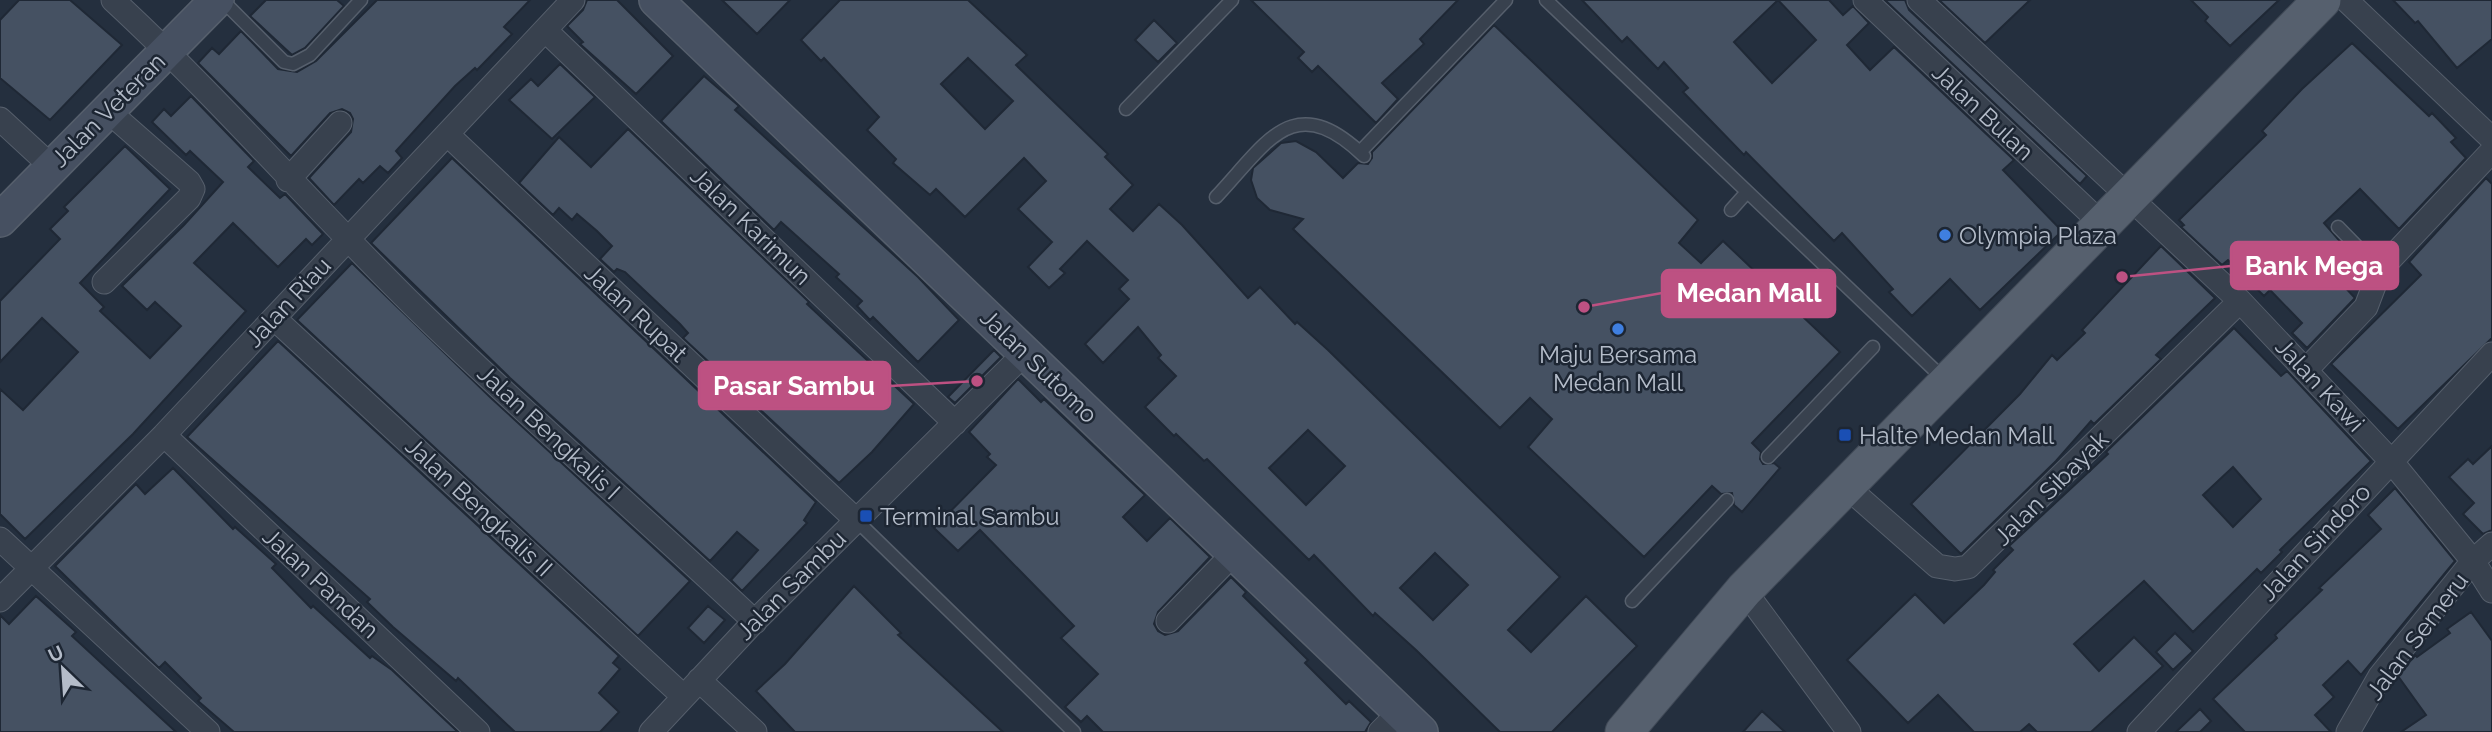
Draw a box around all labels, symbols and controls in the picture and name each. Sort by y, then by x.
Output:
street label: Jalan Veteran [45,47,171,173]
street label: Jalan Bulan [1926,58,2040,166]
street label: Jalan Karimun [685,161,817,291]
place label: Olympia Plaza [1959,221,2117,250]
marker: Olympia Plaza [1937,227,1953,243]
callout: Bank Mega [2231,242,2398,289]
street label: Jalan Riau [239,251,337,353]
text: Bank Mega [2245,251,2383,281]
street label: Jalan Rupat [579,258,693,368]
callout: Medan Mall [1662,270,1835,317]
text: Medan Mall [1676,278,1822,308]
street label: Jalan Sutomo [974,303,1104,429]
marker: Maju Bersama Medan Mall [1610,321,1626,337]
street label: Jalan Kawi [2269,332,2371,438]
place label: Maju Bersama Medan Mall [1539,340,1697,397]
street label: Jalan Bengkalis I [472,359,626,505]
callout: Pasar Sambu [699,362,890,409]
text: Pasar Sambu [713,371,875,401]
place label: Halte Medan Mall [1859,421,2055,450]
street label: Jalan Sibayak [1988,425,2114,551]
marker: Halte Medan Mall [1837,427,1853,443]
street label: Jalan Bengkalis II [400,432,558,582]
street label: Jalan Sindoro [2253,477,2377,607]
place label: Terminal Sambu [880,502,1060,531]
marker: Terminal Sambu [858,508,874,524]
street label: Jalan Pandan [257,522,385,644]
street label: Jalan Sambu [730,524,852,646]
street label: Jalan Semeru [2360,567,2474,705]
north arrow [28,634,98,704]
text: U [45,641,67,667]

